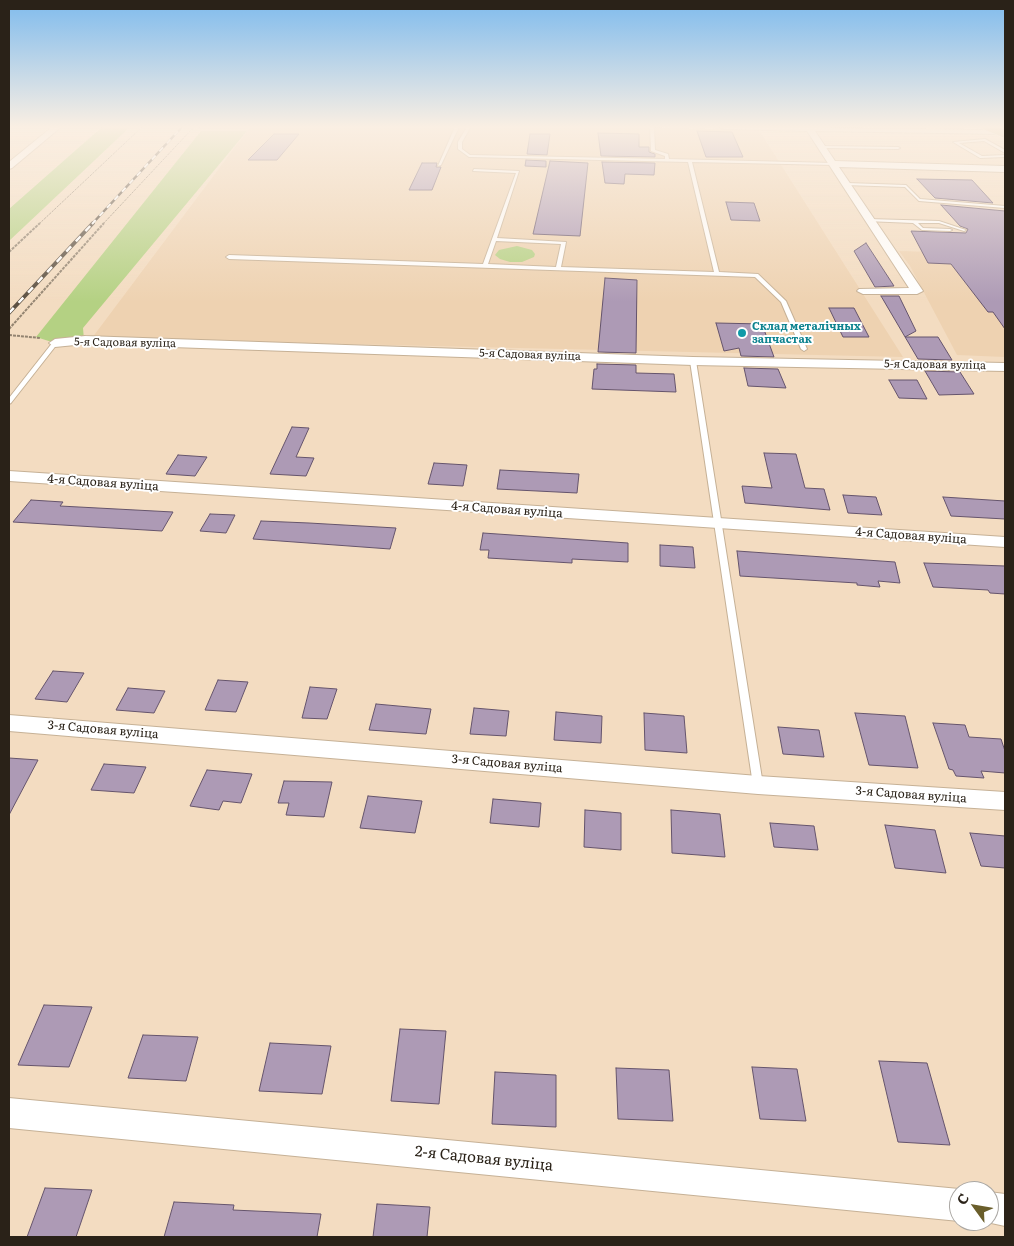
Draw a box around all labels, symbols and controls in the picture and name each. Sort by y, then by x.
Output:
place label: Склад металічных запчастак [752,320,861,346]
marker: Склад металічных запчастак [736,327,748,339]
street label: 5-я Садовая вуліца [74,336,176,350]
street label: 5-я Садовая вуліца [479,347,581,363]
street label: 5-я Садовая вуліца [884,358,986,372]
street label: 4-я Садовая вуліца [47,472,159,494]
street label: 4-я Садовая вуліца [451,499,563,521]
street label: 4-я Садовая вуліца [855,525,967,547]
street label: 3-я Садовая вуліца [47,718,159,742]
street label: 3-я Садовая вуліца [451,752,563,776]
street label: 3-я Садовая вуліца [855,784,967,806]
street label: 2-я Садовая вуліца [414,1143,554,1175]
north arrow [949,1181,999,1231]
text: С [951,1189,973,1208]

